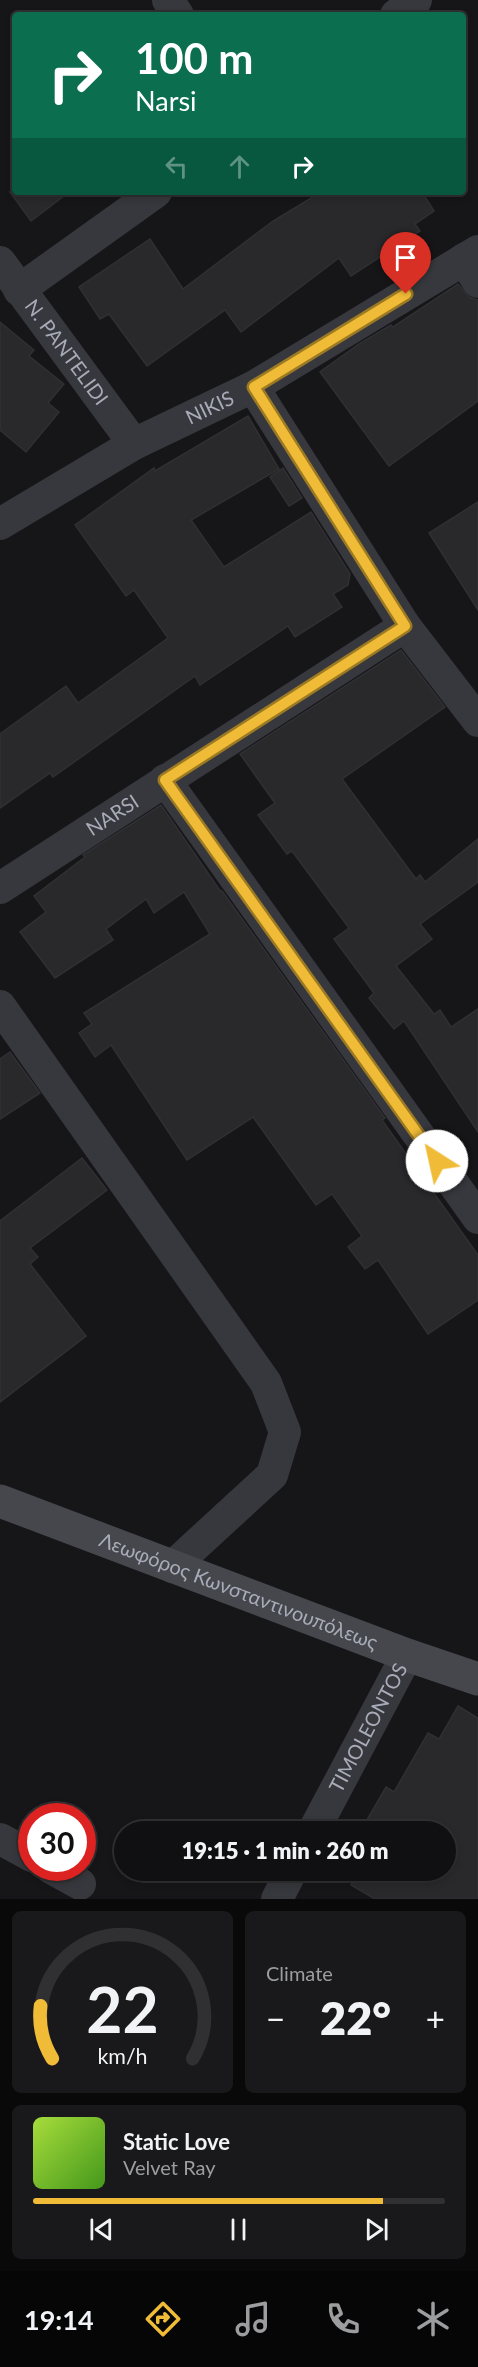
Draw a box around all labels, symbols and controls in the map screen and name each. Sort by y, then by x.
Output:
text: 100 m [135,33,253,83]
icon: right [36,36,114,114]
text: Narsi [135,84,197,117]
icon: left [160,150,193,183]
icon: ahead [223,150,256,183]
icon: right [286,150,319,183]
pin [380,232,431,294]
icon: arrive [389,241,422,274]
street label: N. PANTELIDI [20,294,114,409]
street label: NIKIS [181,385,237,429]
street label: NARSI [81,789,143,840]
position arrow [405,1129,469,1193]
street label: Λεωφόρος Κωνσταντινουπόλεως [96,1527,381,1654]
street label: TIMOLEONTOS [323,1659,412,1796]
speed limit sign: 30 [18,1803,96,1881]
text: 19:15 · 1 min · 260 m [182,1837,388,1864]
text: Climate [266,1961,333,1985]
text: 22 [86,1971,159,2046]
text: 22° [320,1991,391,2045]
text: − [266,1998,285,2038]
text: + [426,1998,445,2038]
text: km/h [97,2043,148,2069]
text: Static Love [123,2128,230,2155]
text: Velvet Ray [123,2155,216,2179]
icon: previous [85,2213,118,2246]
icon: pause [222,2213,255,2246]
icon: next [360,2213,393,2246]
icon: directions [142,2298,184,2340]
icon: music [232,2298,274,2340]
icon: phone [322,2298,364,2340]
icon: climate [412,2298,454,2340]
text: 19:14 [24,2303,94,2336]

